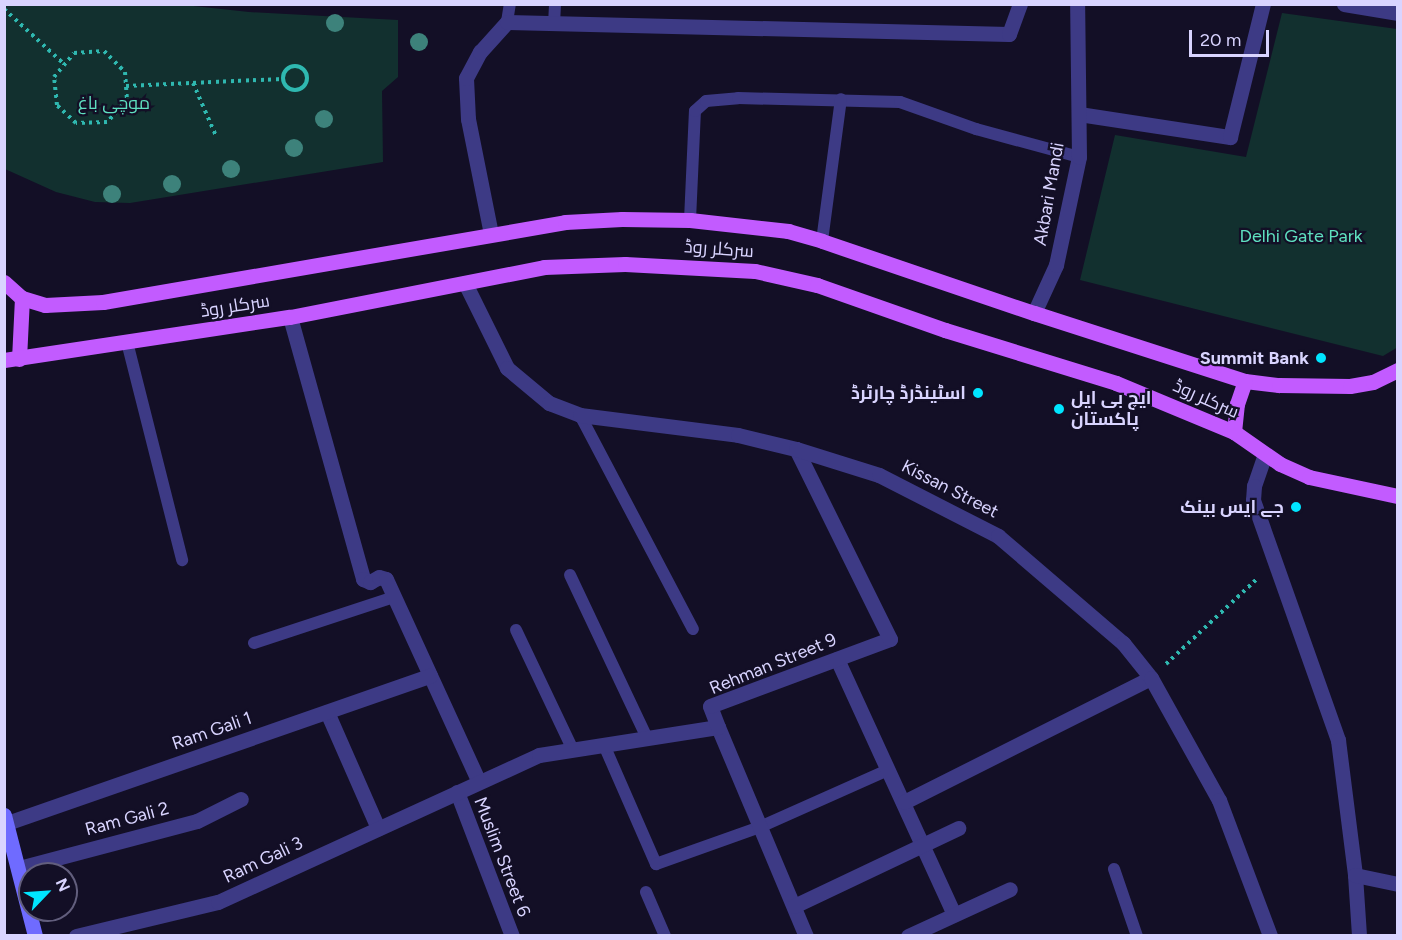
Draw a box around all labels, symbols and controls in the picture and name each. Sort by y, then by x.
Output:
scale bar [1192,18,1272,56]
text: 20 m [1200,29,1241,51]
park label: موچی باغ [78,92,150,114]
street label: Akbari Mandi [1029,141,1069,247]
park label: Delhi Gate Park [1240,225,1362,247]
street label: سرکلر روڈ [683,236,755,262]
street label: سرکلر روڈ [199,290,271,322]
place label: Summit Bank [1200,347,1309,369]
marker: Summit Bank [1314,351,1328,365]
street label: سرکلر روڈ [1170,375,1242,423]
place label: اسٹینڈرڈ چارٹرڈ [851,382,966,404]
marker: اسٹینڈرڈ چارٹرڈ [971,386,985,400]
place label: ایچ بی ایل پاکستان [1071,388,1151,430]
marker: ایچ بی ایل پاکستان [1052,402,1066,416]
street label: Kissan Street [898,455,1002,523]
place label: جے ایس بینک [1180,496,1284,518]
marker: جے ایس بینک [1289,500,1303,514]
street label: Rehman Street 9 [706,629,840,699]
street label: Ram Gali 1 [169,707,255,755]
street label: Muslim Street 6 [469,794,535,920]
street label: Ram Gali 2 [83,797,171,841]
street label: Ram Gali 3 [220,832,306,888]
north arrow [18,862,78,922]
text: N [52,875,74,895]

